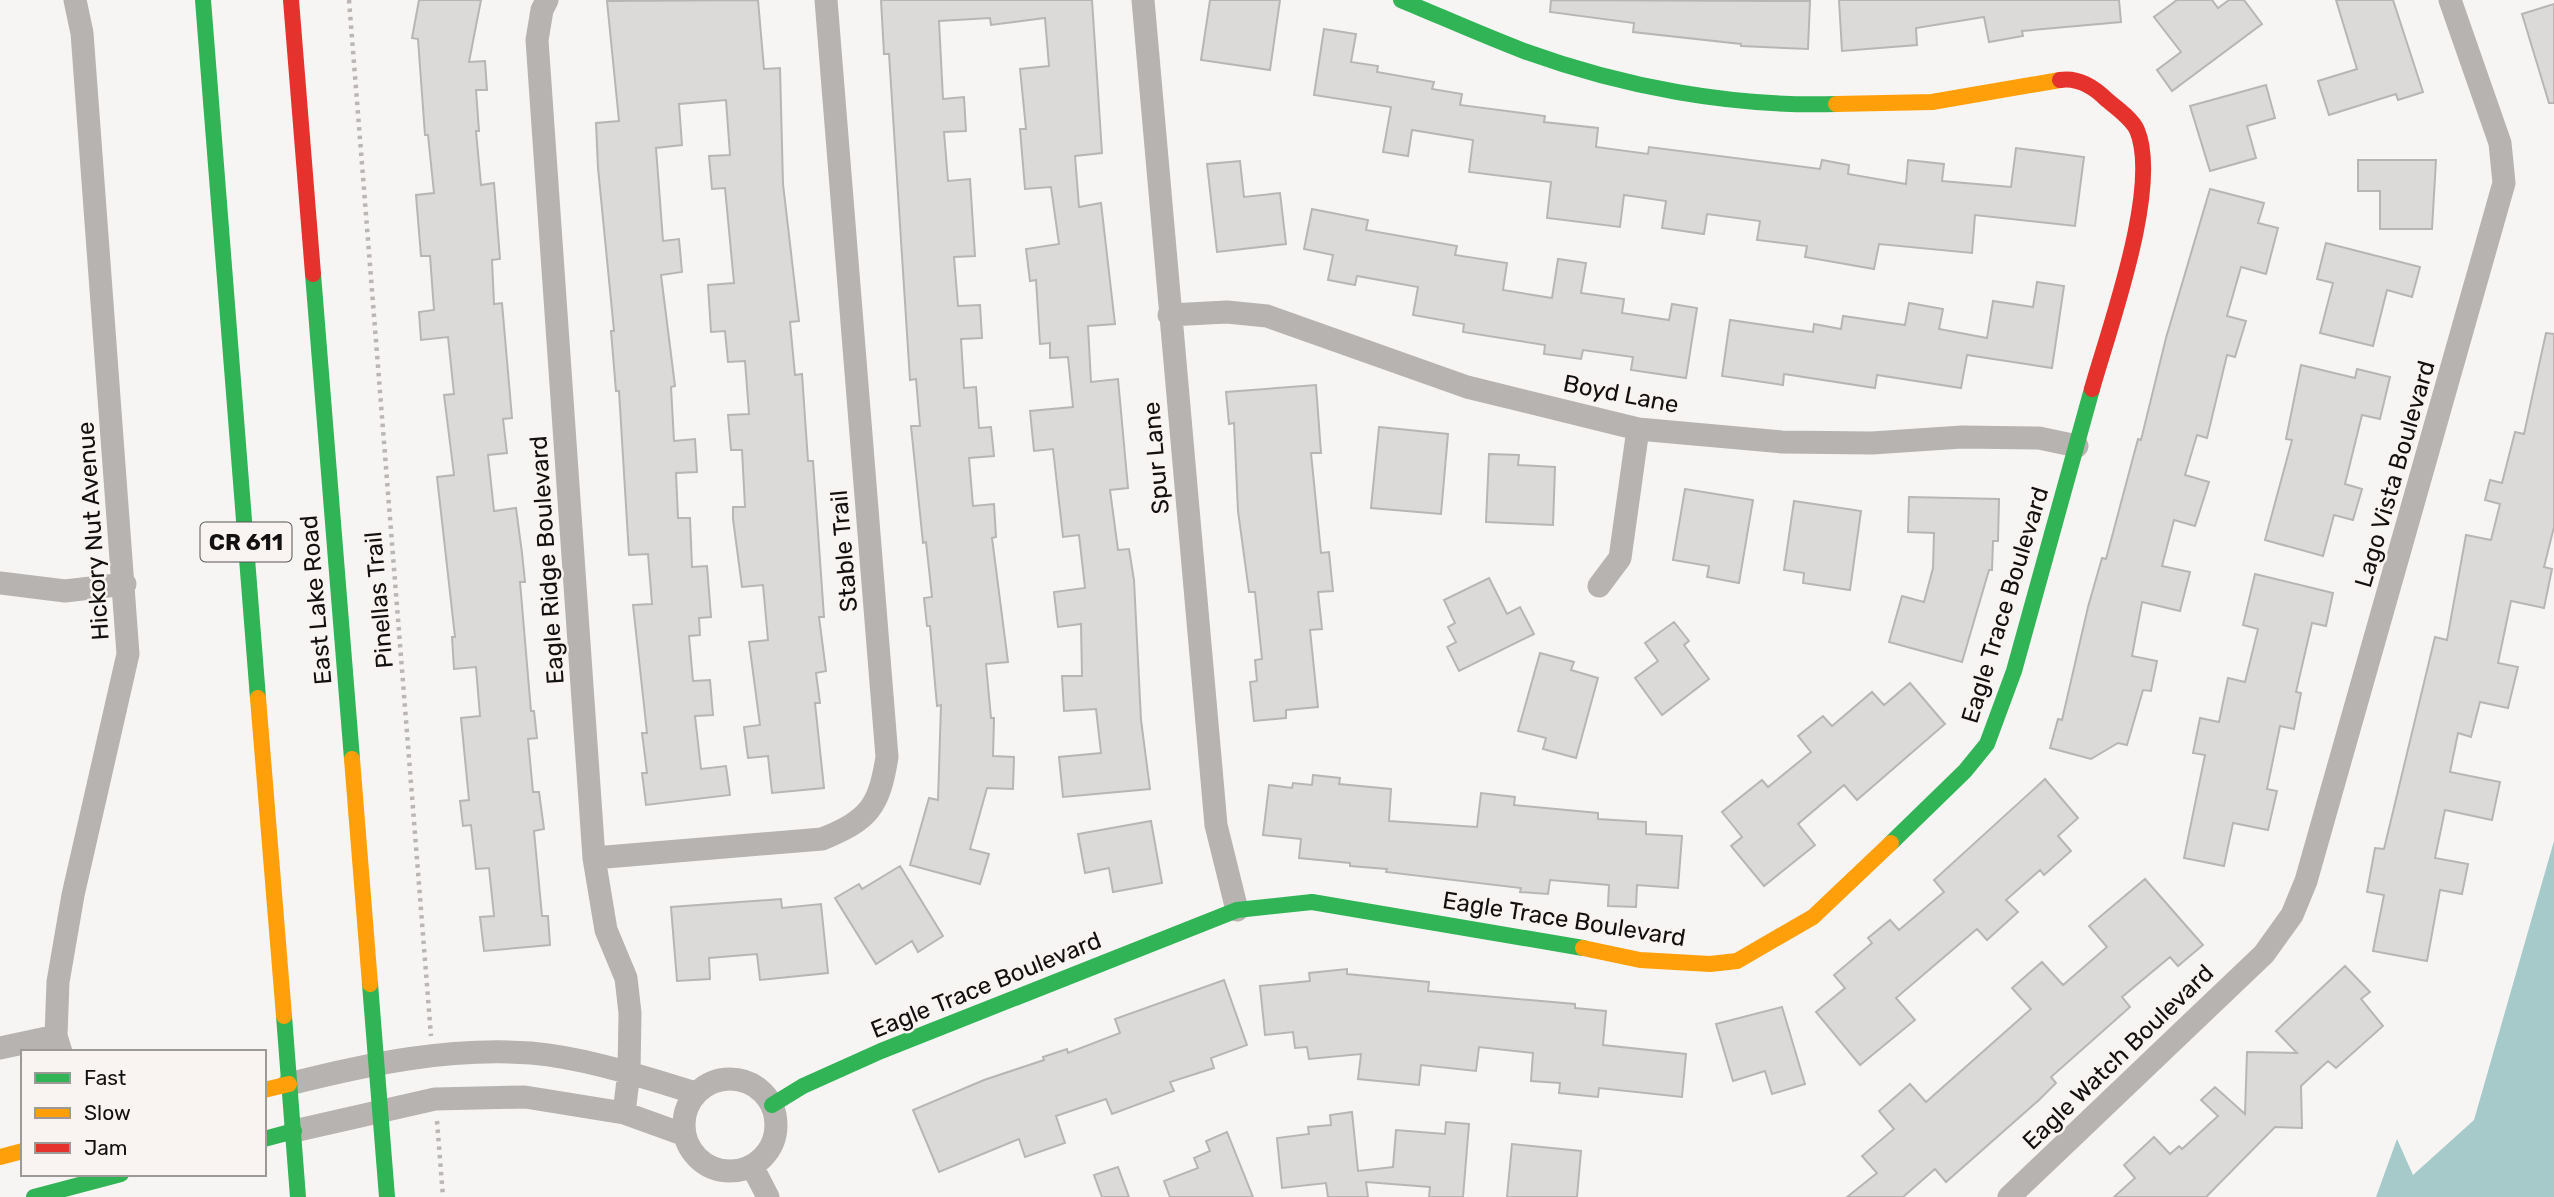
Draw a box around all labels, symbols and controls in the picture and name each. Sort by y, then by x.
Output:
street label: Lago Vista Boulevard [2349,357,2441,591]
street label: Boyd Lane [1561,369,1681,419]
street label: Spur Lane [1137,401,1175,515]
street label: Hickory Nut Avenue [71,421,115,641]
street label: Eagle Ridge Boulevard [524,435,570,685]
street label: Eagle Trace Boulevard [1956,483,2054,727]
street label: Stable Trail [825,489,863,613]
street label: East Lake Road [295,514,337,686]
road number: CR 611 [201,522,292,562]
street label: Pinellas Trail [359,530,399,670]
street label: Eagle Trace Boulevard [1440,886,1688,952]
street label: Eagle Trace Boulevard [867,926,1105,1044]
street label: Eagle Watch Boulevard [2017,959,2219,1155]
legend [21,1050,266,1176]
text: Fast [84,1065,126,1090]
text: Slow [84,1100,131,1125]
text: Jam [84,1135,128,1160]

